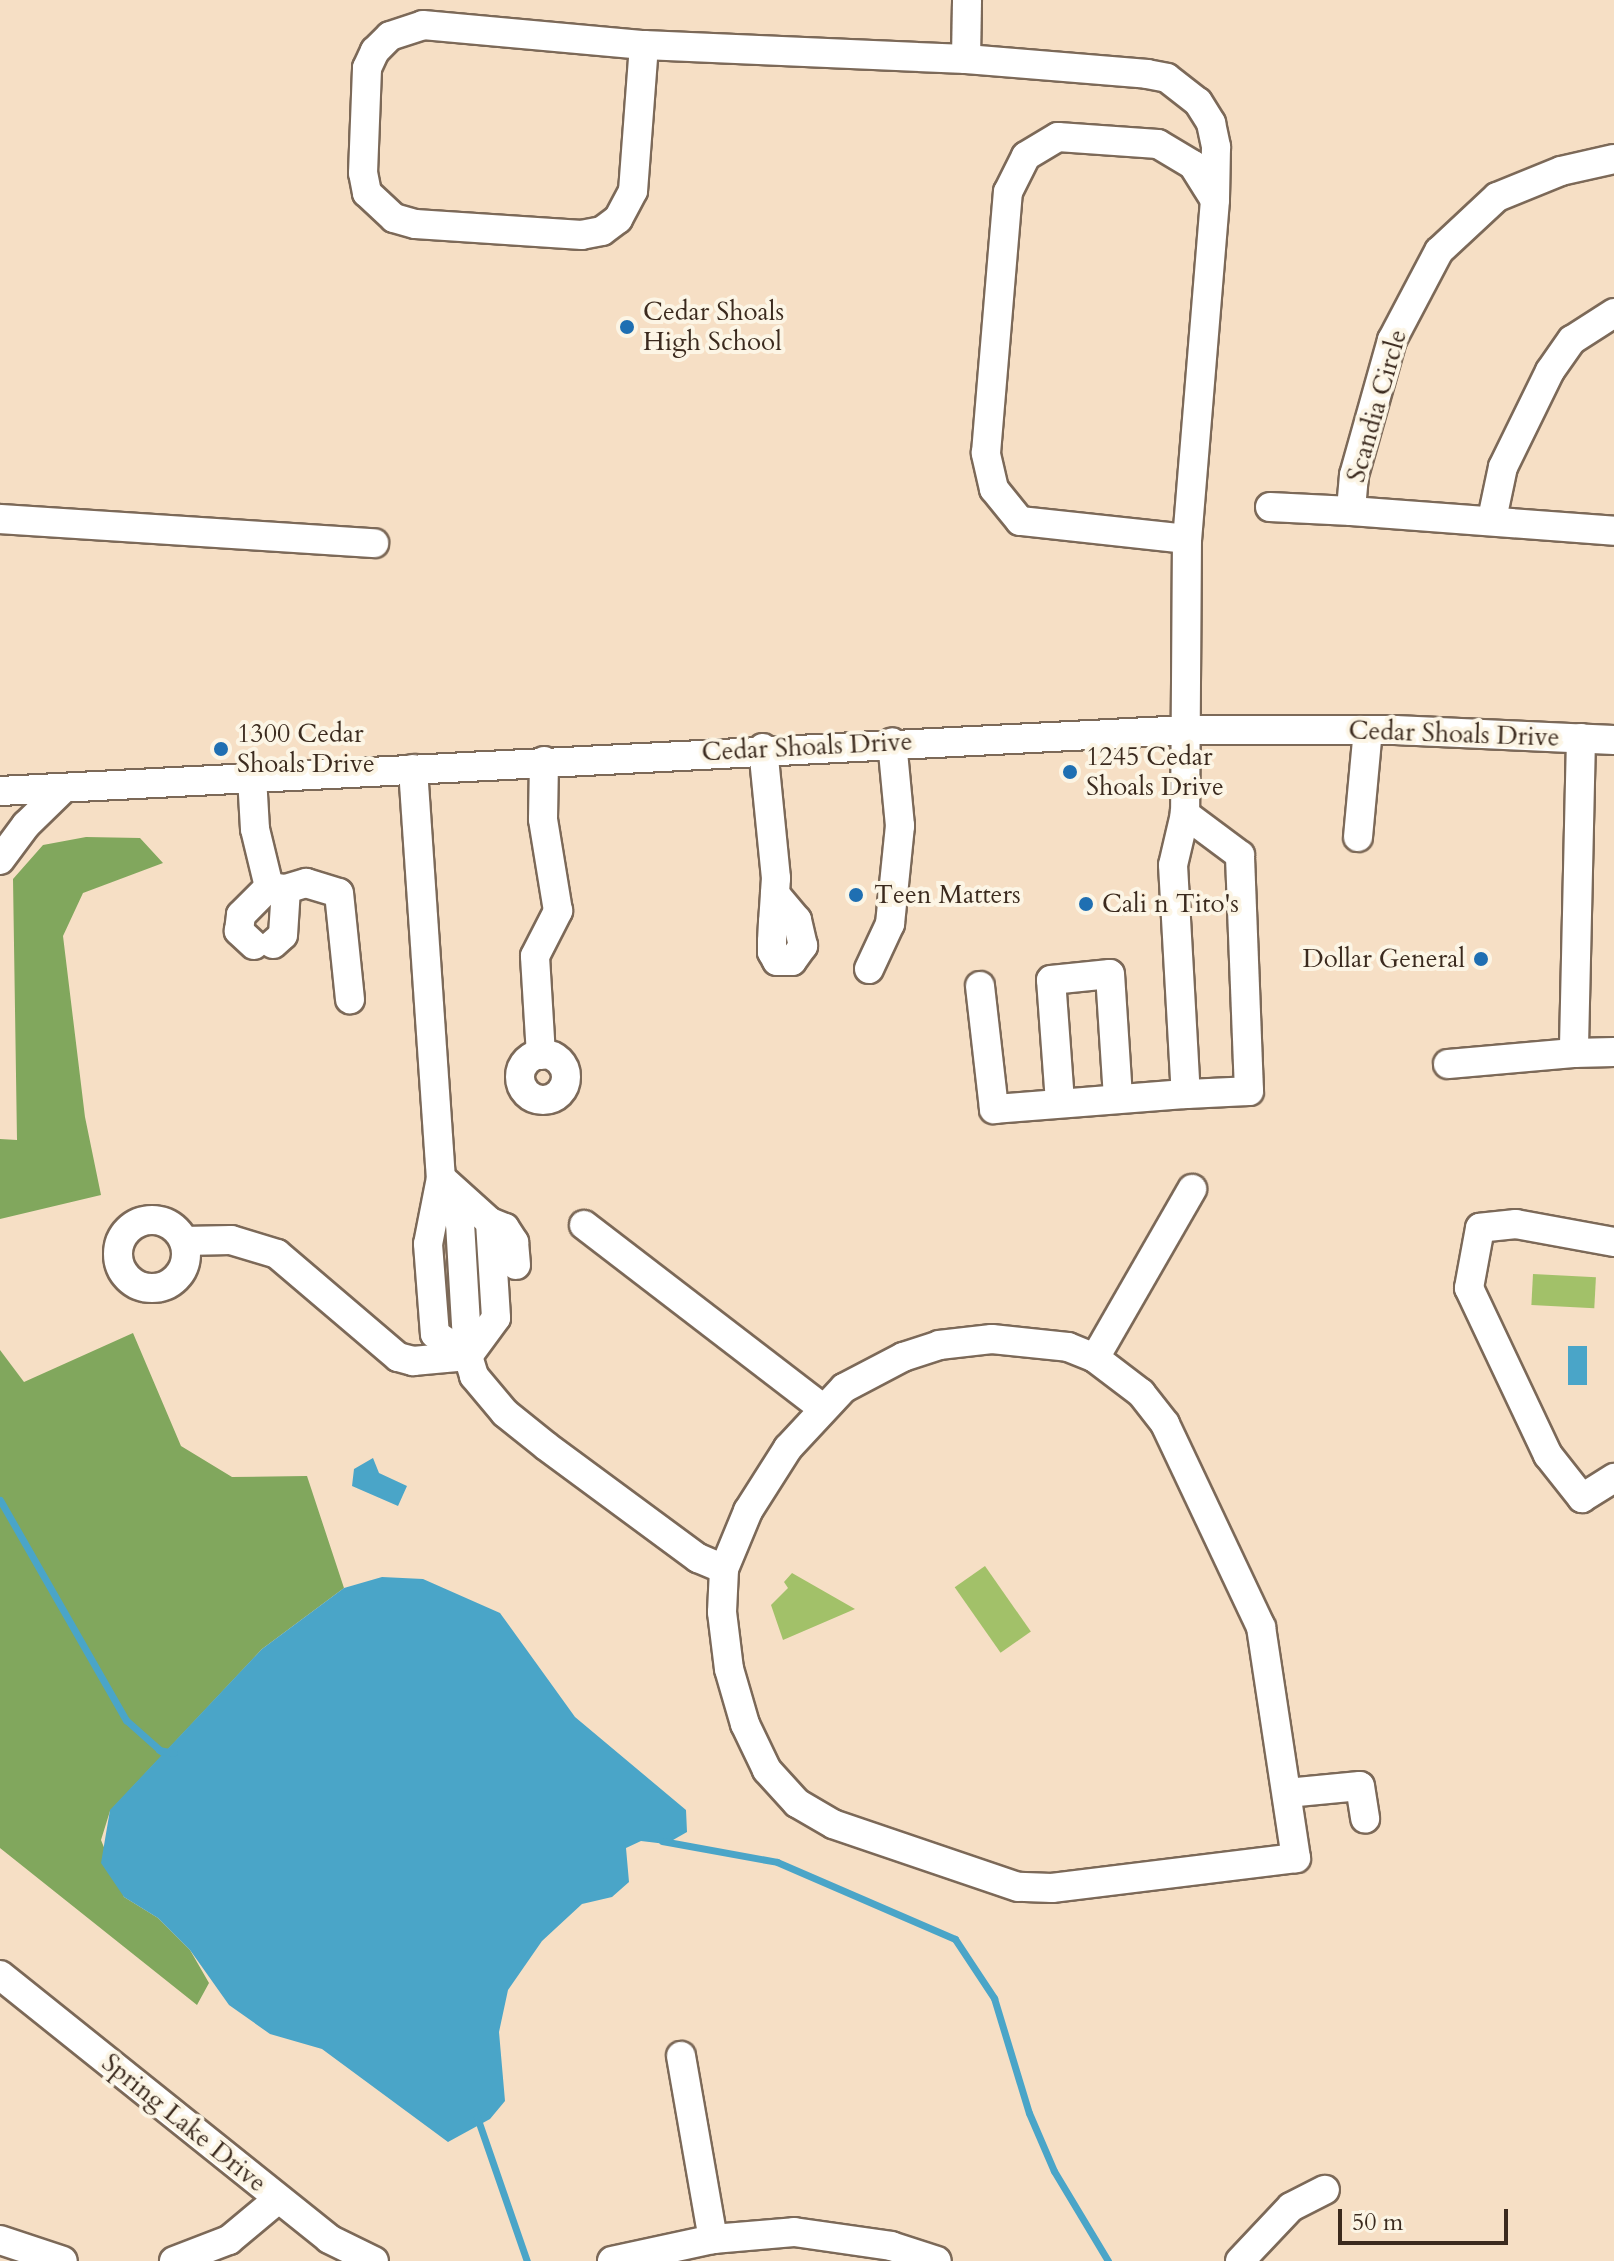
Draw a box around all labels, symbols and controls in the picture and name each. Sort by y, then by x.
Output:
place label: Cedar Shoals High School [643,296,784,358]
marker: Cedar Shoals High School [618,318,636,336]
street label: Scandia Circle [1340,326,1414,486]
street label: Cedar Shoals Drive [1348,715,1560,753]
place label: 1300 Cedar Shoals Drive [237,718,375,780]
street label: Cedar Shoals Drive [701,726,913,768]
marker: 1300 Cedar Shoals Drive [212,740,230,758]
place label: 1245 Cedar Shoals Drive [1086,741,1224,802]
marker: 1245 Cedar Shoals Drive [1061,763,1079,781]
place label: Teen Matters [874,879,1021,911]
marker: Teen Matters [845,884,867,906]
place label: Cali n Tito's [1102,888,1239,920]
marker: Cali n Tito's [1077,895,1095,913]
place label: Dollar General [1303,943,1465,975]
marker: Dollar General [1472,950,1490,968]
street label: Spring Lake Drive [95,2047,273,2199]
scale bar [1342,2193,1512,2243]
text: 50 m [1352,2206,1403,2239]

